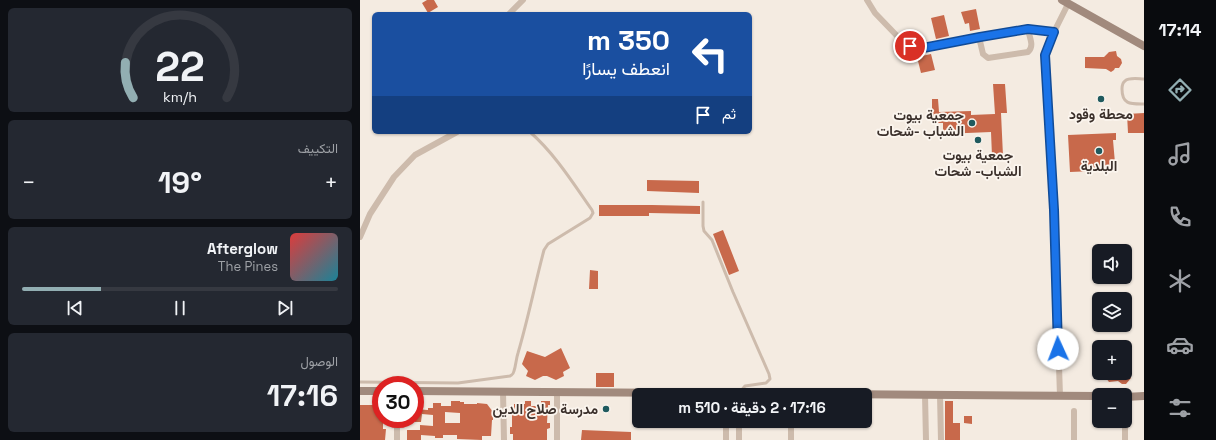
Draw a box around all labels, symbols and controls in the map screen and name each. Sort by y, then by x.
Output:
text: 17:14 [1158,18,1202,41]
text: 350 m [587,22,670,58]
icon: left [684,28,736,80]
pin [893,29,927,63]
icon: arrive [899,35,921,57]
text: 22 [155,40,205,93]
text: انعطف يسارًا [582,57,670,80]
icon: directions [1166,76,1194,104]
text: km/h [163,88,197,106]
marker: محطة وقود [1096,94,1106,104]
icon: arrive [692,104,714,126]
text: ثم [722,104,736,123]
place label: محطة وقود [1069,105,1133,123]
place label: جمعية بيوت الشباب -شحات [877,106,964,140]
marker: جمعية بيوت الشباب -شحات [967,118,977,128]
marker: جمعية بيوت الشباب- شحات [973,135,983,145]
text: التكييف [298,140,338,157]
icon: music [1166,140,1194,168]
place label: جمعية بيوت الشباب- شحات [934,146,1022,180]
marker: البلدية [1094,146,1104,156]
place label: البلدية [1081,157,1117,175]
text: 19° [158,163,202,202]
text: − [22,168,36,196]
text: + [324,168,338,196]
icon: phone [1166,203,1194,231]
text: Afterglow [207,239,278,258]
map controls [1092,244,1132,428]
button: sound [1092,244,1132,284]
text: The Pines [218,258,278,275]
icon: climate [1166,267,1194,295]
button: layers [1092,292,1132,332]
icon: previous [64,297,86,319]
icon: pause [169,297,191,319]
icon: next [274,297,296,319]
position arrow [1037,328,1079,370]
icon: car [1166,331,1194,359]
button: + [1092,340,1132,380]
text: الوصول [300,353,338,370]
text: 17:16 [267,376,338,415]
speed limit sign: 30 [372,376,424,428]
button: − [1092,388,1132,428]
icon: filters [1166,394,1194,422]
text: 17:16 · 2 دقيقة · 510 m [678,398,826,417]
place label: مدرسة صلاح الدين [492,400,598,419]
marker: مدرسة صلاح الدين [601,404,611,414]

